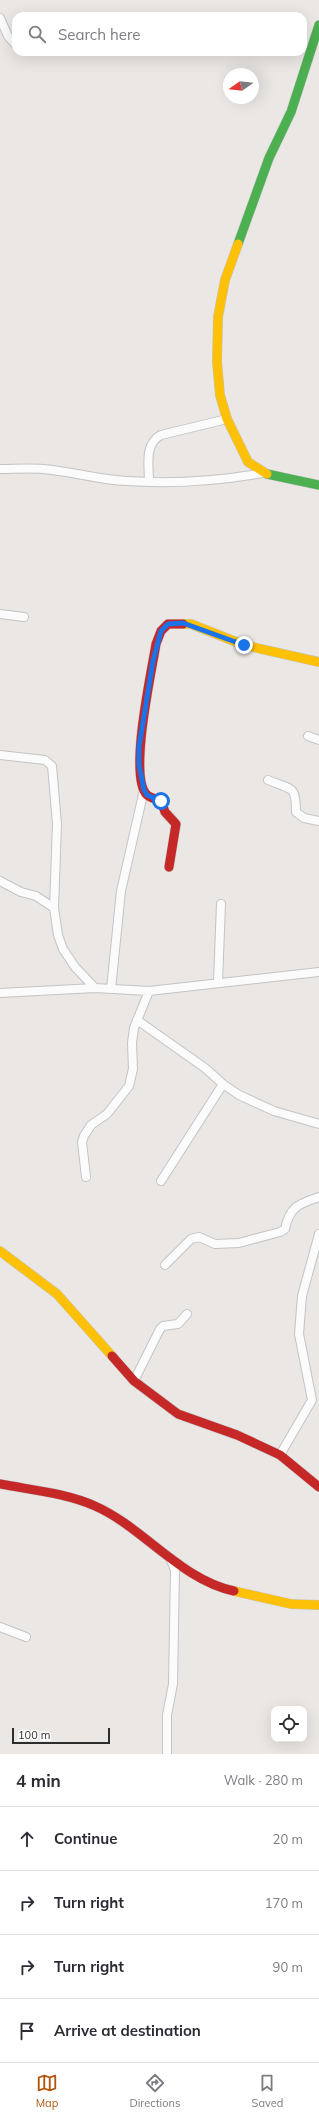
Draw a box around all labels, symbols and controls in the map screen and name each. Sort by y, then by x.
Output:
search box [12,12,307,56]
icon: search [26,23,48,45]
text: Search here [58,25,140,44]
north arrow [223,68,259,104]
route end [235,636,253,654]
route start [152,792,170,810]
map controls [271,1706,307,1742]
button: locate [271,1706,307,1742]
scale bar [12,1726,110,1745]
text: 100 m [18,1728,50,1742]
text: 4 min [16,1770,61,1791]
text: Walk · 280 m [224,1772,303,1788]
icon: ahead [16,1828,38,1850]
text: Continue [54,1829,117,1848]
text: 20 m [273,1831,303,1847]
icon: right [16,1892,38,1914]
text: Turn right [54,1893,124,1912]
text: 170 m [265,1895,303,1911]
icon: right [16,1956,38,1978]
text: Turn right [54,1957,124,1976]
text: 90 m [273,1959,303,1975]
icon: arrive [16,2020,38,2042]
text: Arrive at destination [54,2021,201,2040]
tab: Map [36,2072,58,2110]
tab: Directions [130,2072,180,2110]
tab: Saved [252,2072,283,2110]

